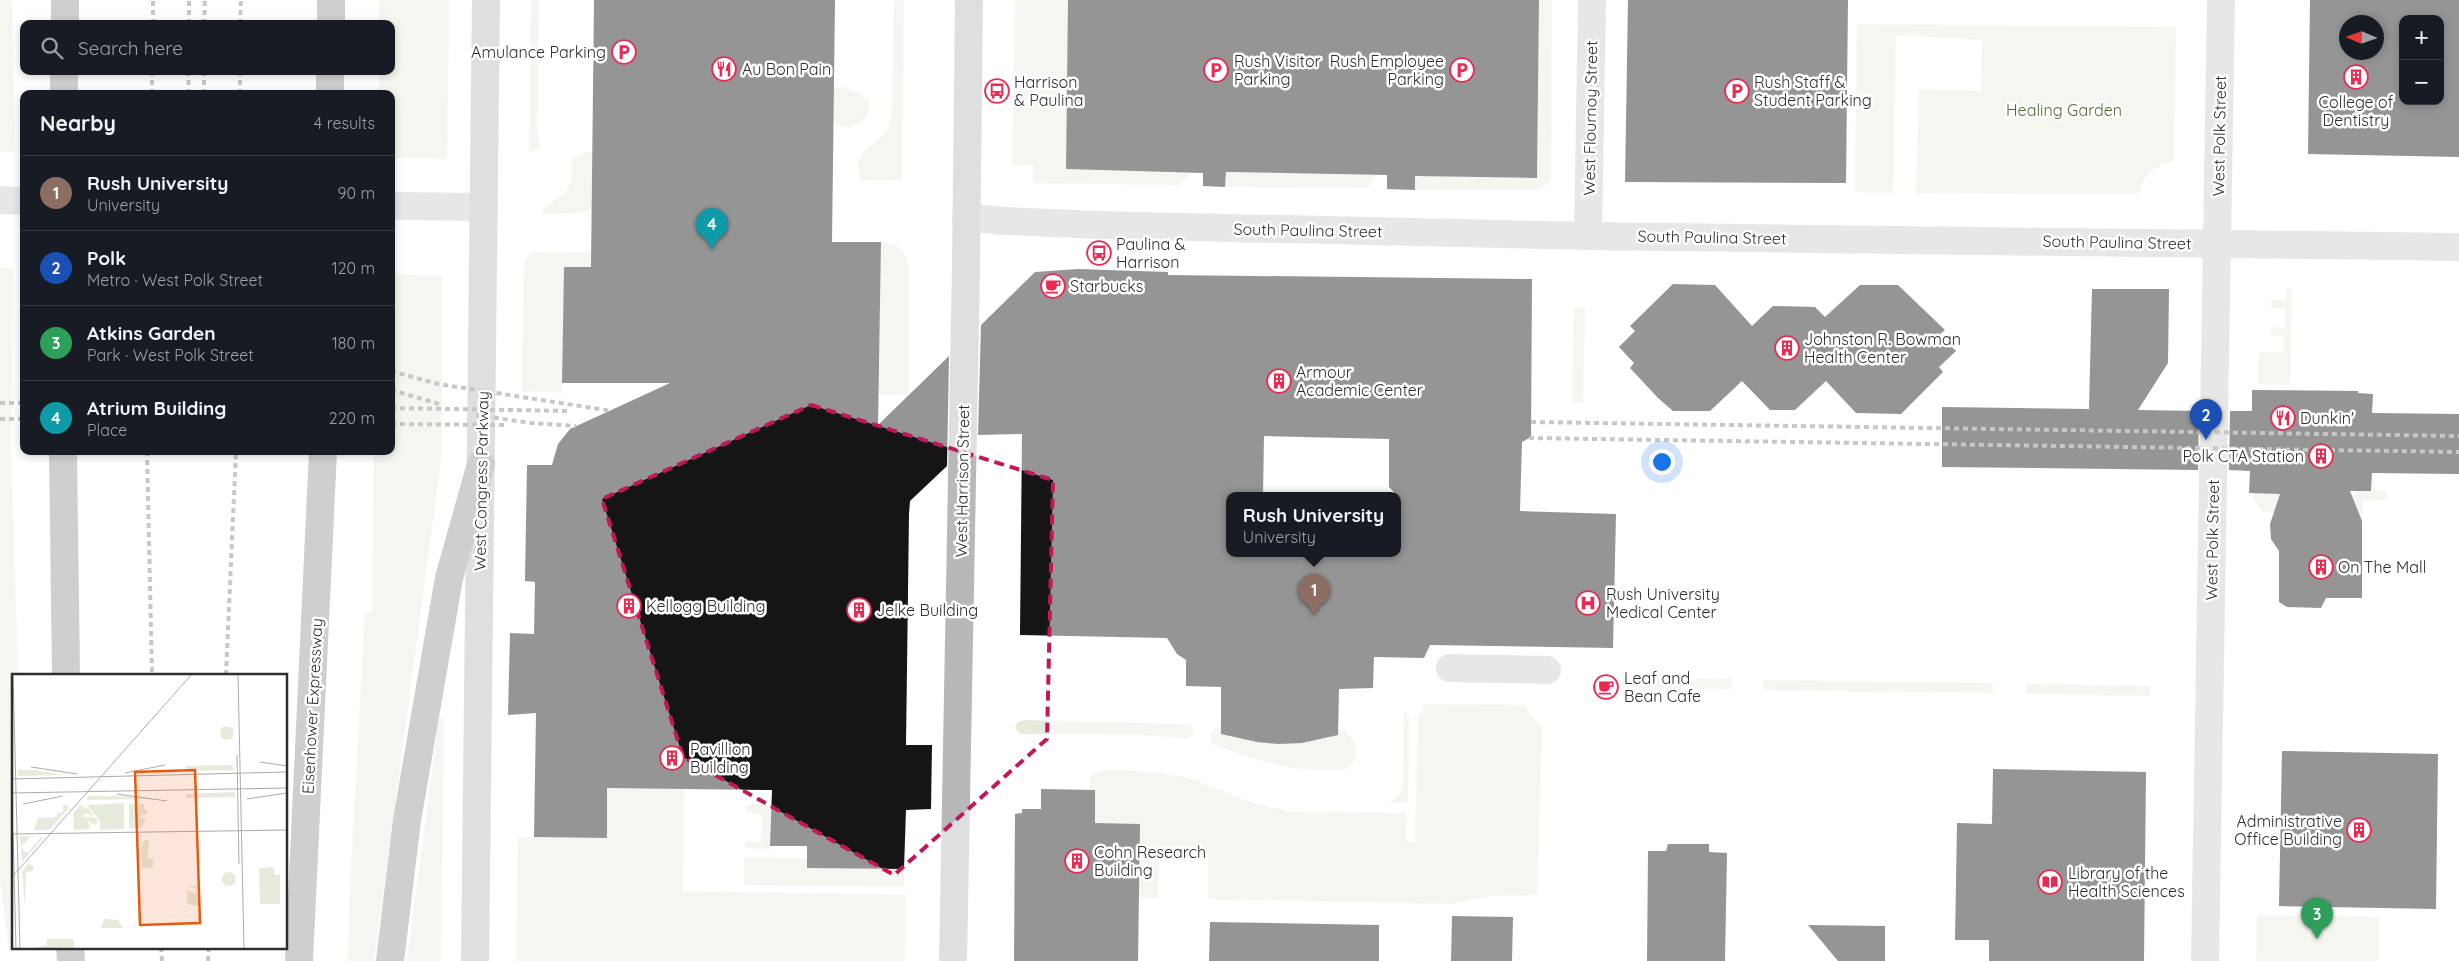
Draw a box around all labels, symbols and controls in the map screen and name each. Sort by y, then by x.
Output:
north arrow [2339,15,2384,60]
map controls [2399,15,2444,105]
button: + [2399,15,2444,60]
search box [20,20,395,75]
icon: search [38,34,66,62]
text: Search here [78,36,183,60]
parking icon: Amulance Parking [611,39,637,65]
street label: West Flournoy Street [1579,40,1601,196]
place label: Amulance Parking [471,42,606,62]
place label: Rush Visitor Parking [1234,51,1321,89]
place label: Rush Employee Parking [1330,51,1444,89]
restaurant icon: Au Bon Pain [711,56,737,82]
parking icon: Rush Visitor Parking [1203,57,1229,83]
parking icon: Rush Employee Parking [1449,57,1475,83]
place label: Au Bon Pain [742,59,831,79]
button: − [2399,60,2444,105]
building icon: College of Dentistry [2343,64,2369,90]
place label: Harrison & Paulina [1014,72,1083,110]
place label: Rush Staff & Student Parking [1754,72,1872,110]
street label: West Polk Street [2208,75,2230,197]
bus stop icon: Harrison & Paulina [984,78,1010,104]
parking icon: Rush Staff & Student Parking [1724,78,1750,104]
place label: College of Dentistry [2319,92,2394,130]
park label: Healing Garden [2006,100,2122,120]
text: Nearby [40,110,116,136]
text: 4 results [314,113,375,133]
text: Rush University [87,171,228,195]
text: 1 [53,183,59,203]
text: 90 m [338,183,375,203]
text: University [87,195,160,215]
pin: 4 [696,208,728,249]
street label: South Paulina Street [1233,219,1383,241]
street label: South Paulina Street [1637,226,1787,248]
street label: South Paulina Street [2042,231,2192,253]
place label: Paulina & Harrison [1116,234,1186,272]
bus stop icon: Paulina & Harrison [1086,240,1112,266]
text: Polk [87,246,126,270]
text: 2 [51,258,61,278]
text: 120 m [332,258,375,278]
text: Metro · West Polk Street [87,270,263,290]
cafe icon: Starbucks [1040,273,1066,299]
place label: Starbucks [1070,276,1143,296]
text: Atkins Garden [87,321,216,345]
place label: Johnston R. Bowman Health Center [1804,329,1961,367]
text: 3 [52,333,60,353]
text: 180 m [332,333,375,353]
building icon: Johnston R. Bowman Health Center [1774,335,1800,361]
text: Park · West Polk Street [87,345,254,365]
place label: Armour Academic Center [1296,362,1423,400]
building icon: Armour Academic Center [1266,368,1292,394]
street label: West Congress Parkway [469,391,493,571]
text: Atrium Building [87,396,226,420]
pin: 2 [2190,399,2222,440]
street label: West Harrison Street [951,404,973,558]
restaurant icon: Dunkin' [2270,405,2296,431]
text: 4 [51,408,61,428]
text: 220 m [329,408,375,428]
place label: Dunkin' [2300,408,2354,428]
text: Place [87,420,127,440]
building icon: Polk CTA Station [2308,443,2334,469]
place label: Polk CTA Station [2182,446,2304,466]
your location [1649,449,1675,475]
street label: West Polk Street [2201,479,2223,601]
popup [1226,492,1401,557]
text: Rush University [1243,503,1384,527]
text: University [1243,527,1316,547]
building icon: On The Mall [2308,554,2334,580]
place label: On The Mall [2338,557,2426,577]
pin: 1 [1298,574,1330,615]
place label: Rush University Medical Center [1606,584,1720,622]
hospital icon: Rush University Medical Center [1575,590,1601,616]
building icon: Kellogg Building [616,593,642,619]
place label: Kellogg Building [646,596,766,616]
building icon: Jelke Building [846,597,872,623]
place label: Jelke Building [876,600,978,620]
street label: Eisenhower Expressway [297,618,327,794]
place label: Leaf and Bean Cafe [1624,668,1701,706]
inset map [12,674,288,948]
cafe icon: Leaf and Bean Cafe [1593,674,1619,700]
place label: Pavillion Building [690,739,751,777]
building icon: Pavillion Building [659,745,685,771]
place label: Administrative Office Building [2234,811,2342,849]
building icon: Administrative Office Building [2346,817,2372,843]
place label: Cohn Research Building [1094,842,1206,880]
building icon: Cohn Research Building [1064,848,1090,874]
place label: Library of the Health Sciences [2068,863,2185,901]
library icon: Library of the Health Sciences [2037,869,2063,895]
pin: 3 [2301,898,2333,939]

